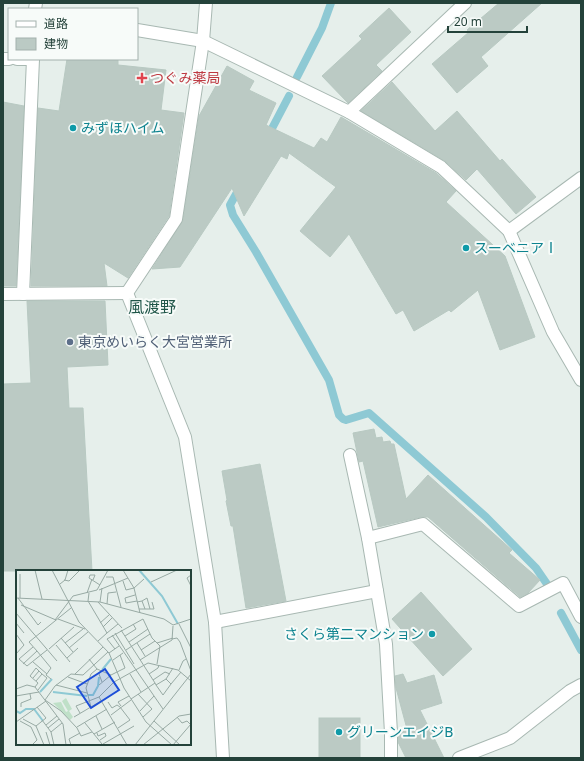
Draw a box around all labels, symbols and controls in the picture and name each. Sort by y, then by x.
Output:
legend [8,8,138,60]
scale bar [448,8,527,34]
text: 20 m [454,13,482,30]
text: 道路 [44,15,68,32]
text: 建物 [44,35,68,52]
place label: つぐみ薬局 [150,68,220,87]
marker: つぐみ薬局 [137,73,147,83]
place label: みずほハイム [81,118,164,137]
marker: みずほハイム [68,123,78,133]
place label: スーベニアⅠ [474,238,558,257]
marker: スーベニアⅠ [461,243,471,253]
district label: 風渡野 [128,296,176,318]
place label: 東京めいらく大宮営業所 [78,332,232,351]
marker: 東京めいらく大宮営業所 [65,337,75,347]
inset map [16,570,191,745]
place label: さくら第二マンション [284,624,424,643]
marker: さくら第二マンション [427,629,437,639]
place label: グリーンエイジB [347,722,453,741]
marker: グリーンエイジB [334,727,344,737]

